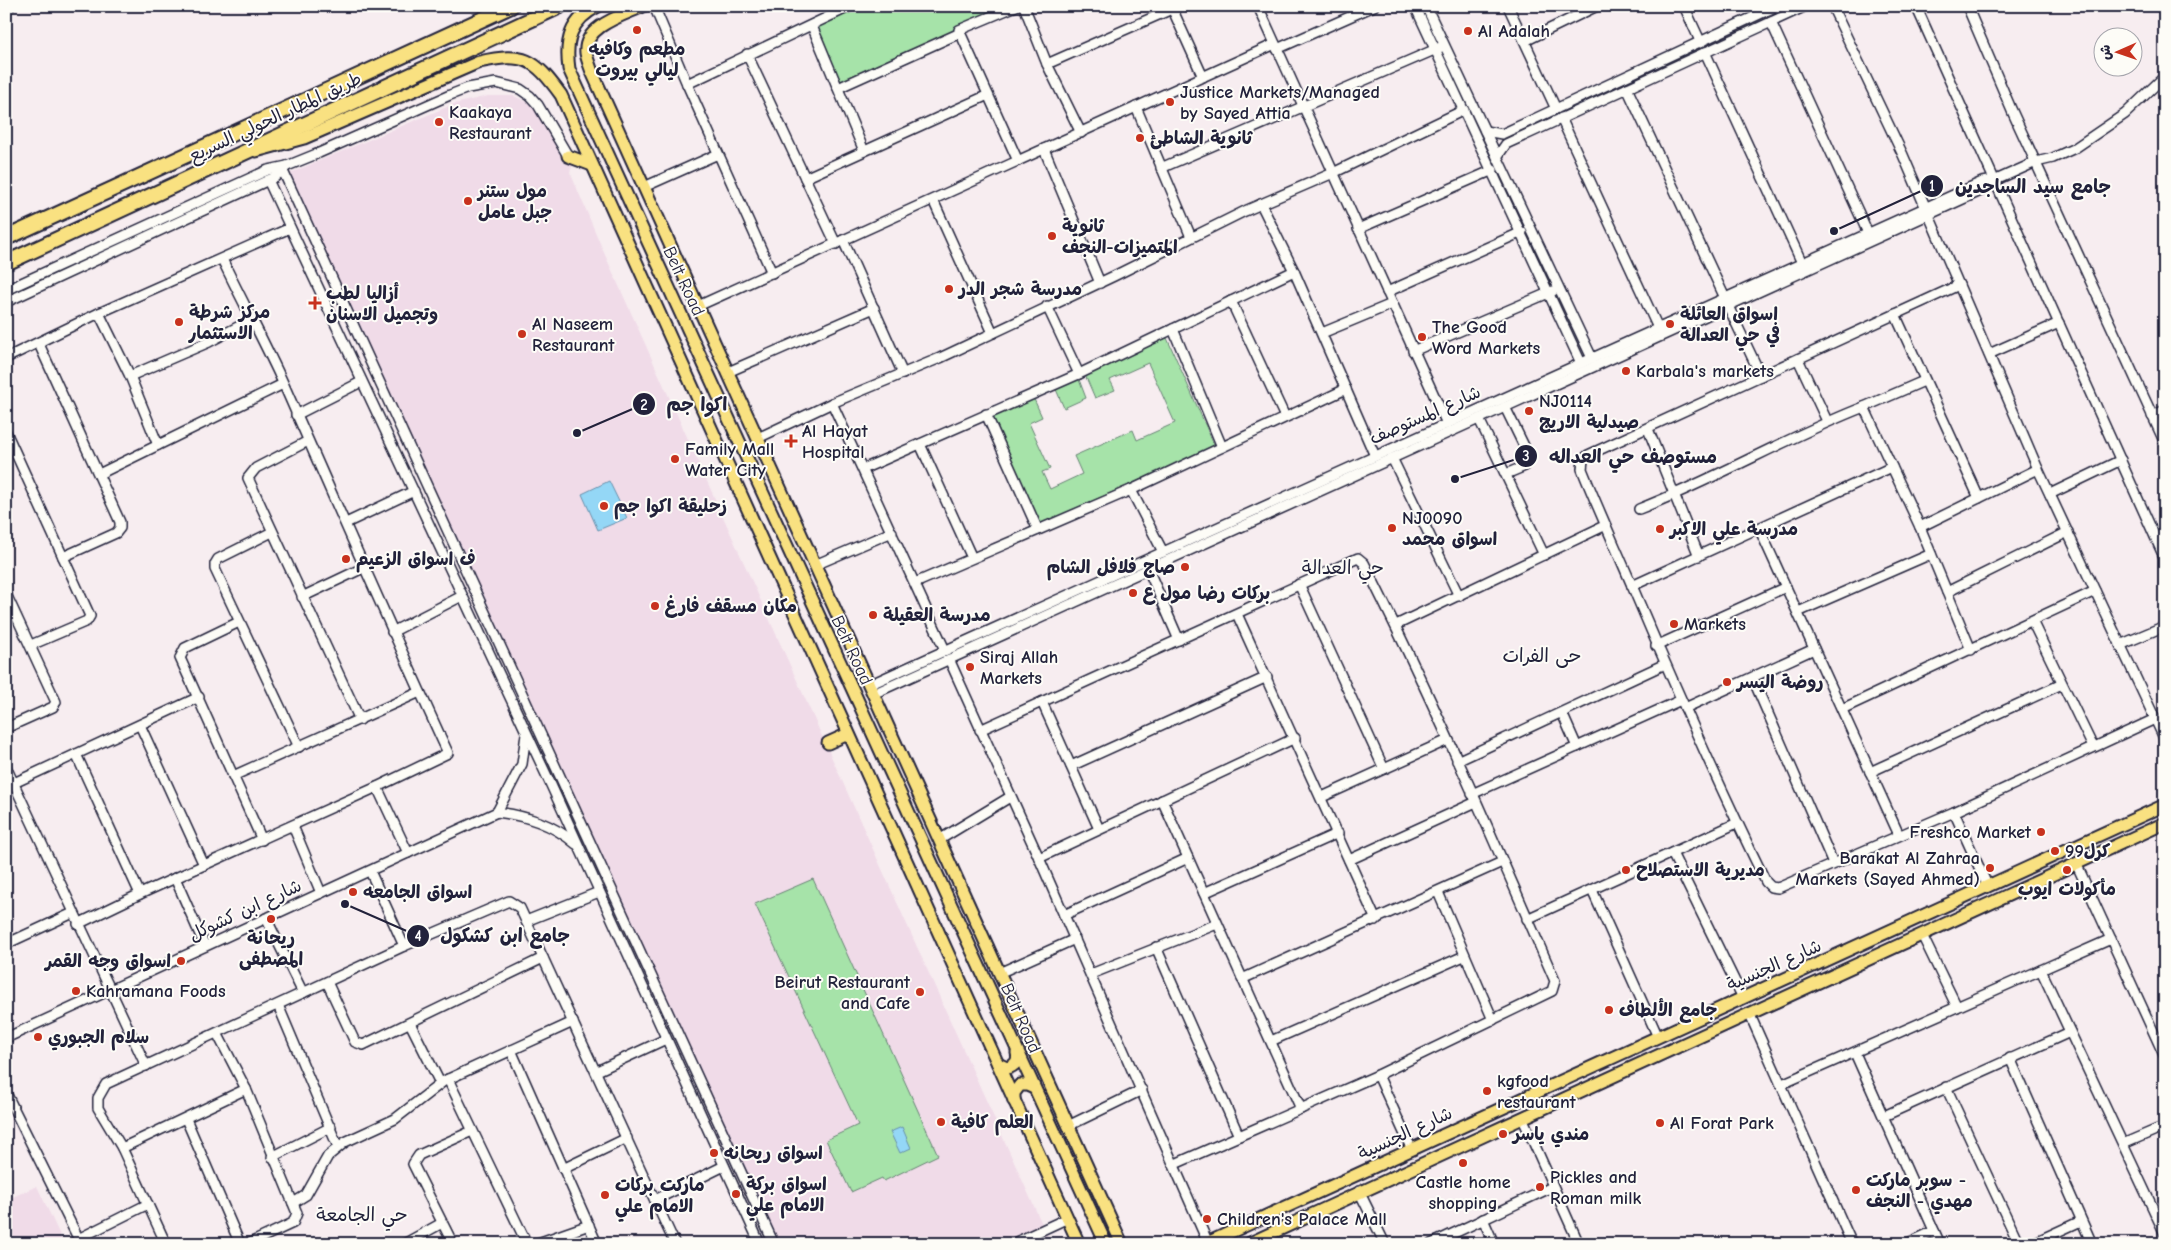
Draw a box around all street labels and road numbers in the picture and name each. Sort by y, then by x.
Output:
street label: طريق المطار الحولي السريع [185,68,367,171]
street label: Belt Road [658,243,709,319]
street label: شارع المستوصف [1366,382,1485,450]
street label: Belt Road [826,612,877,688]
street label: شارع ابن كشوكل [186,875,305,947]
street label: شارع الجنسية [1724,935,1825,997]
street label: Belt Road [996,980,1045,1056]
street label: شارع الجنسية [1355,1102,1456,1165]

